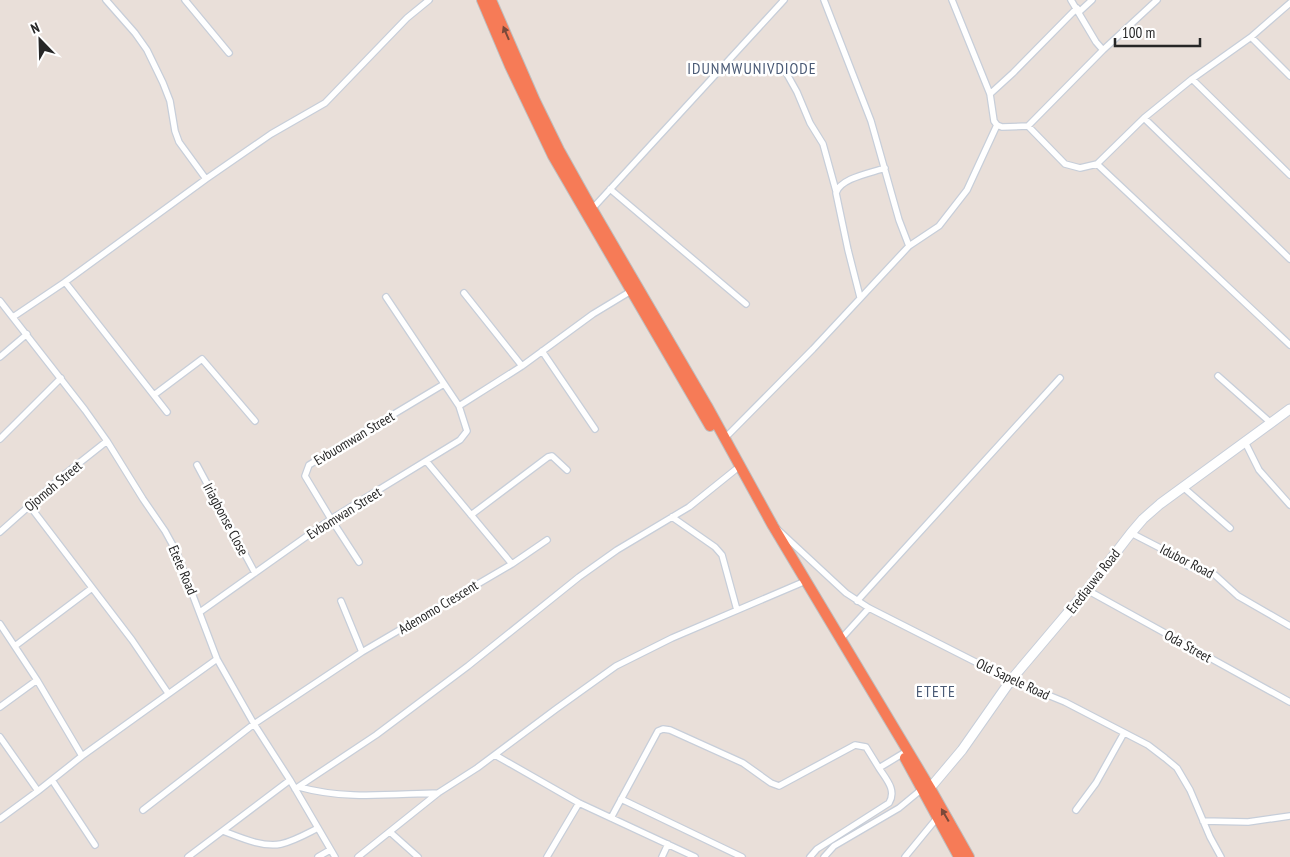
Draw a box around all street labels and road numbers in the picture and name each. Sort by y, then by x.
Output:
street label: Evbuomwan Street [310,407,398,469]
street label: Ojomoh Street [20,457,86,515]
street label: Iriagbonse Close [199,480,253,559]
street label: Evbomwan Street [303,483,385,543]
street label: Idubor Road [1157,540,1217,582]
street label: Etete Road [165,543,201,597]
street label: Erediauwa Road [1062,545,1124,617]
street label: Adenomo Crescent [395,576,481,638]
street label: Oda Street [1161,626,1215,666]
street label: Old Sapele Road [973,654,1053,704]

